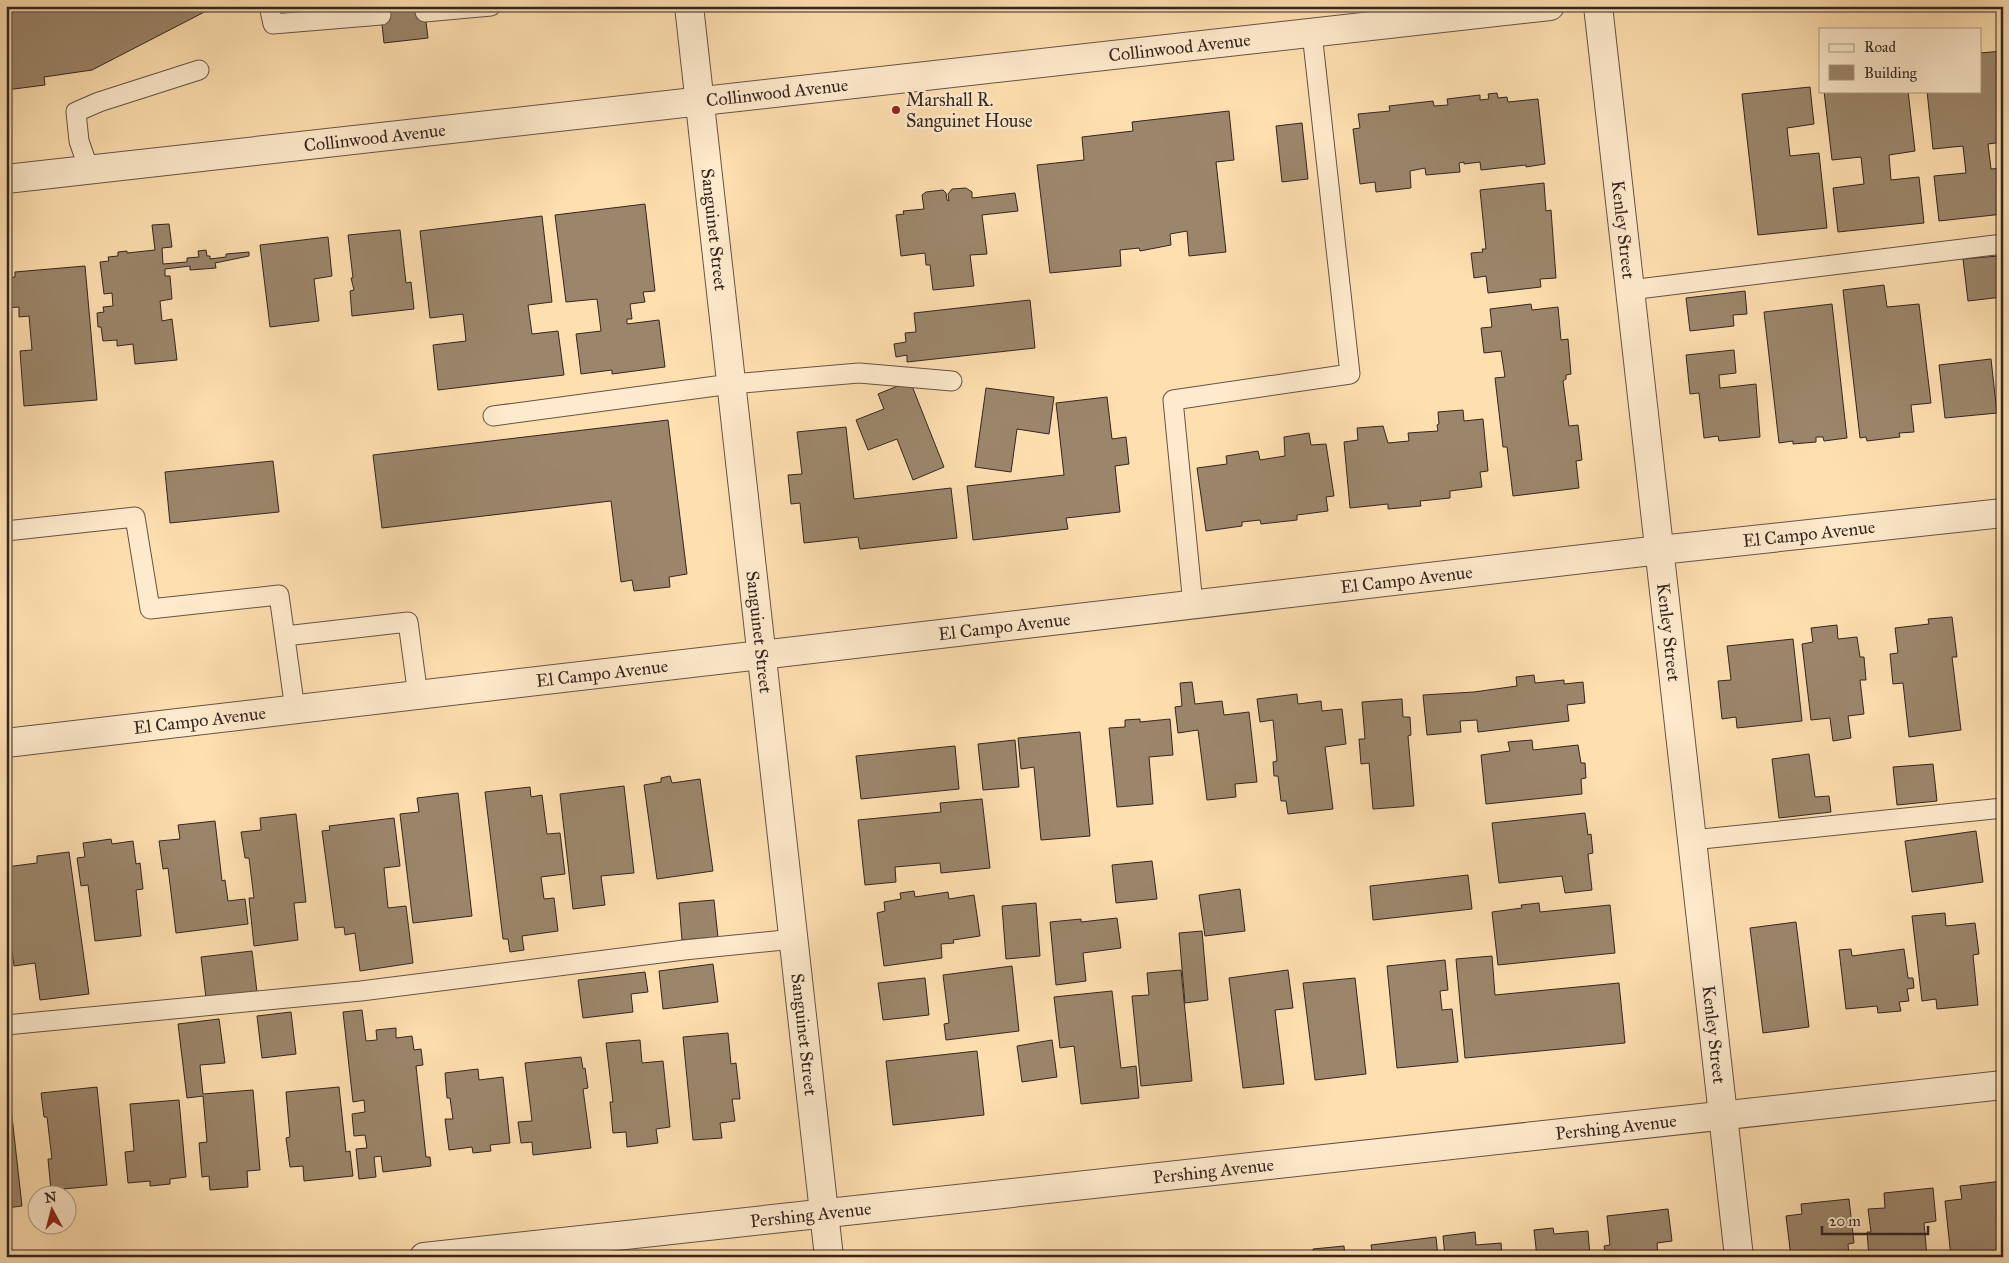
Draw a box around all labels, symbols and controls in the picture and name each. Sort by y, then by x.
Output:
legend [1819,28,1982,92]
street label: Collinwood Avenue [1107,29,1252,66]
text: Road [1864,38,1896,56]
text: Building [1864,64,1918,82]
street label: Collinwood Avenue [705,74,849,111]
place label: Marshall R. Sanguinet House [906,89,1033,133]
marker: Marshall R. Sanguinet House [890,104,902,116]
street label: Collinwood Avenue [302,119,447,157]
street label: Sanguinet Street [696,167,732,293]
street label: Kenley Street [1607,179,1640,281]
street label: El Campo Avenue [1742,516,1876,552]
street label: El Campo Avenue [1339,561,1474,598]
street label: Sanguinet Street [741,570,777,695]
street label: Kenley Street [1652,582,1685,683]
street label: El Campo Avenue [937,608,1072,645]
street label: El Campo Avenue [535,655,669,692]
street label: El Campo Avenue [132,702,267,739]
street label: Sanguinet Street [786,972,822,1098]
street label: Kenley Street [1697,984,1730,1086]
street label: Pershing Avenue [1554,1110,1678,1145]
street label: Pershing Avenue [1152,1153,1275,1189]
north arrow [28,1186,78,1236]
text: N [44,1188,58,1207]
street label: Pershing Avenue [749,1197,872,1232]
scale bar [1822,1203,1928,1235]
text: 20 m [1829,1212,1861,1230]

